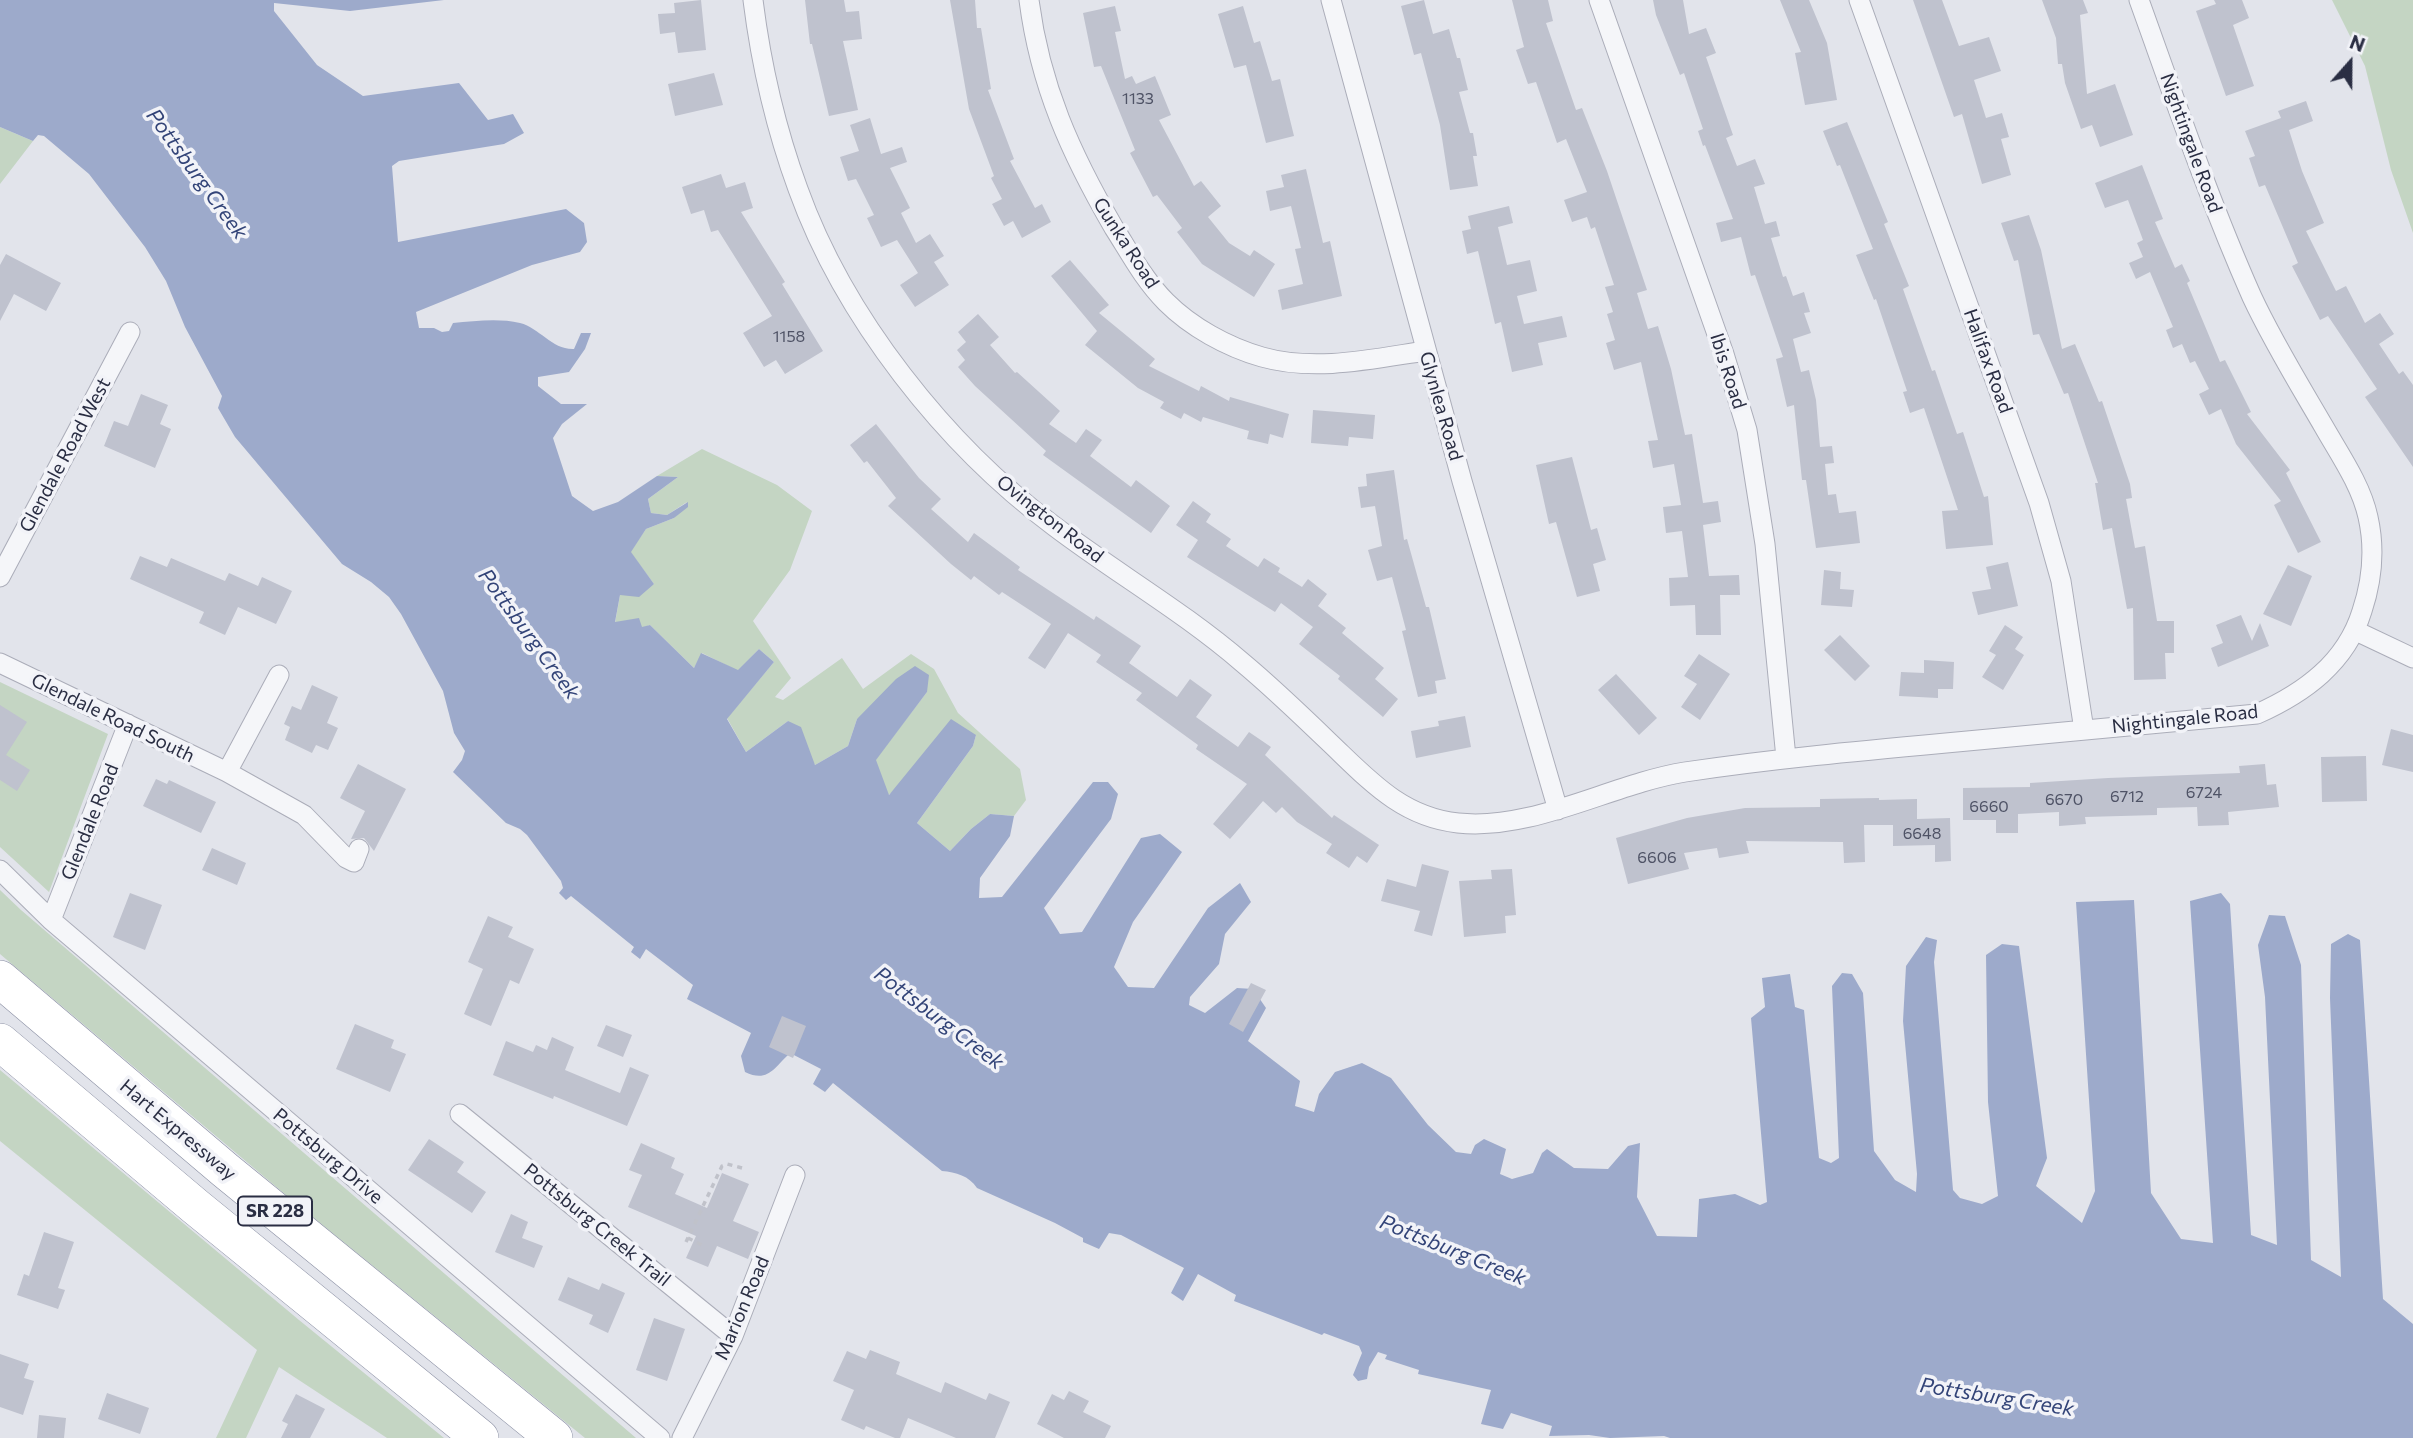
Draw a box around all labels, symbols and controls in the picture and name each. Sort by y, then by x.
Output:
north arrow [2315,28,2385,98]
text: N [2347,30,2368,56]
street label: Nightingale Road [2155,70,2227,216]
house number: 1133 [1122,89,1154,109]
water label: Pottsburg Creek [141,104,253,244]
street label: Gunka Road [1088,193,1164,293]
street label: Halifax Road [1959,306,2017,416]
house number: 1158 [773,327,805,347]
street label: Ibis Road [1705,330,1751,412]
street label: Glynlea Road [1415,349,1467,463]
street label: Glendale Road West [15,374,115,536]
street label: Ovington Road [992,470,1108,568]
water label: Pottsburg Creek [473,564,585,704]
street label: Glendale Road South [28,669,198,767]
street label: Nightingale Road [2111,700,2259,738]
street label: Glendale Road [56,761,124,883]
house number: 6724 [2186,783,2222,803]
house number: 6712 [2110,787,2144,807]
house number: 6670 [2045,790,2083,810]
house number: 6660 [1969,797,2009,817]
house number: 6648 [1903,824,1941,844]
house number: 6606 [1637,848,1677,868]
water label: Pottsburg Creek [869,961,1009,1075]
street label: Hart Expressway [115,1075,241,1185]
street label: Pottsburg Drive [268,1103,388,1209]
street label: Pottsburg Creek Trail [519,1159,675,1291]
road number: SR 228 [238,1196,312,1226]
water label: Pottsburg Creek [1376,1209,1530,1291]
street label: Marion Road [710,1253,774,1363]
water label: Pottsburg Creek [1918,1372,2076,1422]

